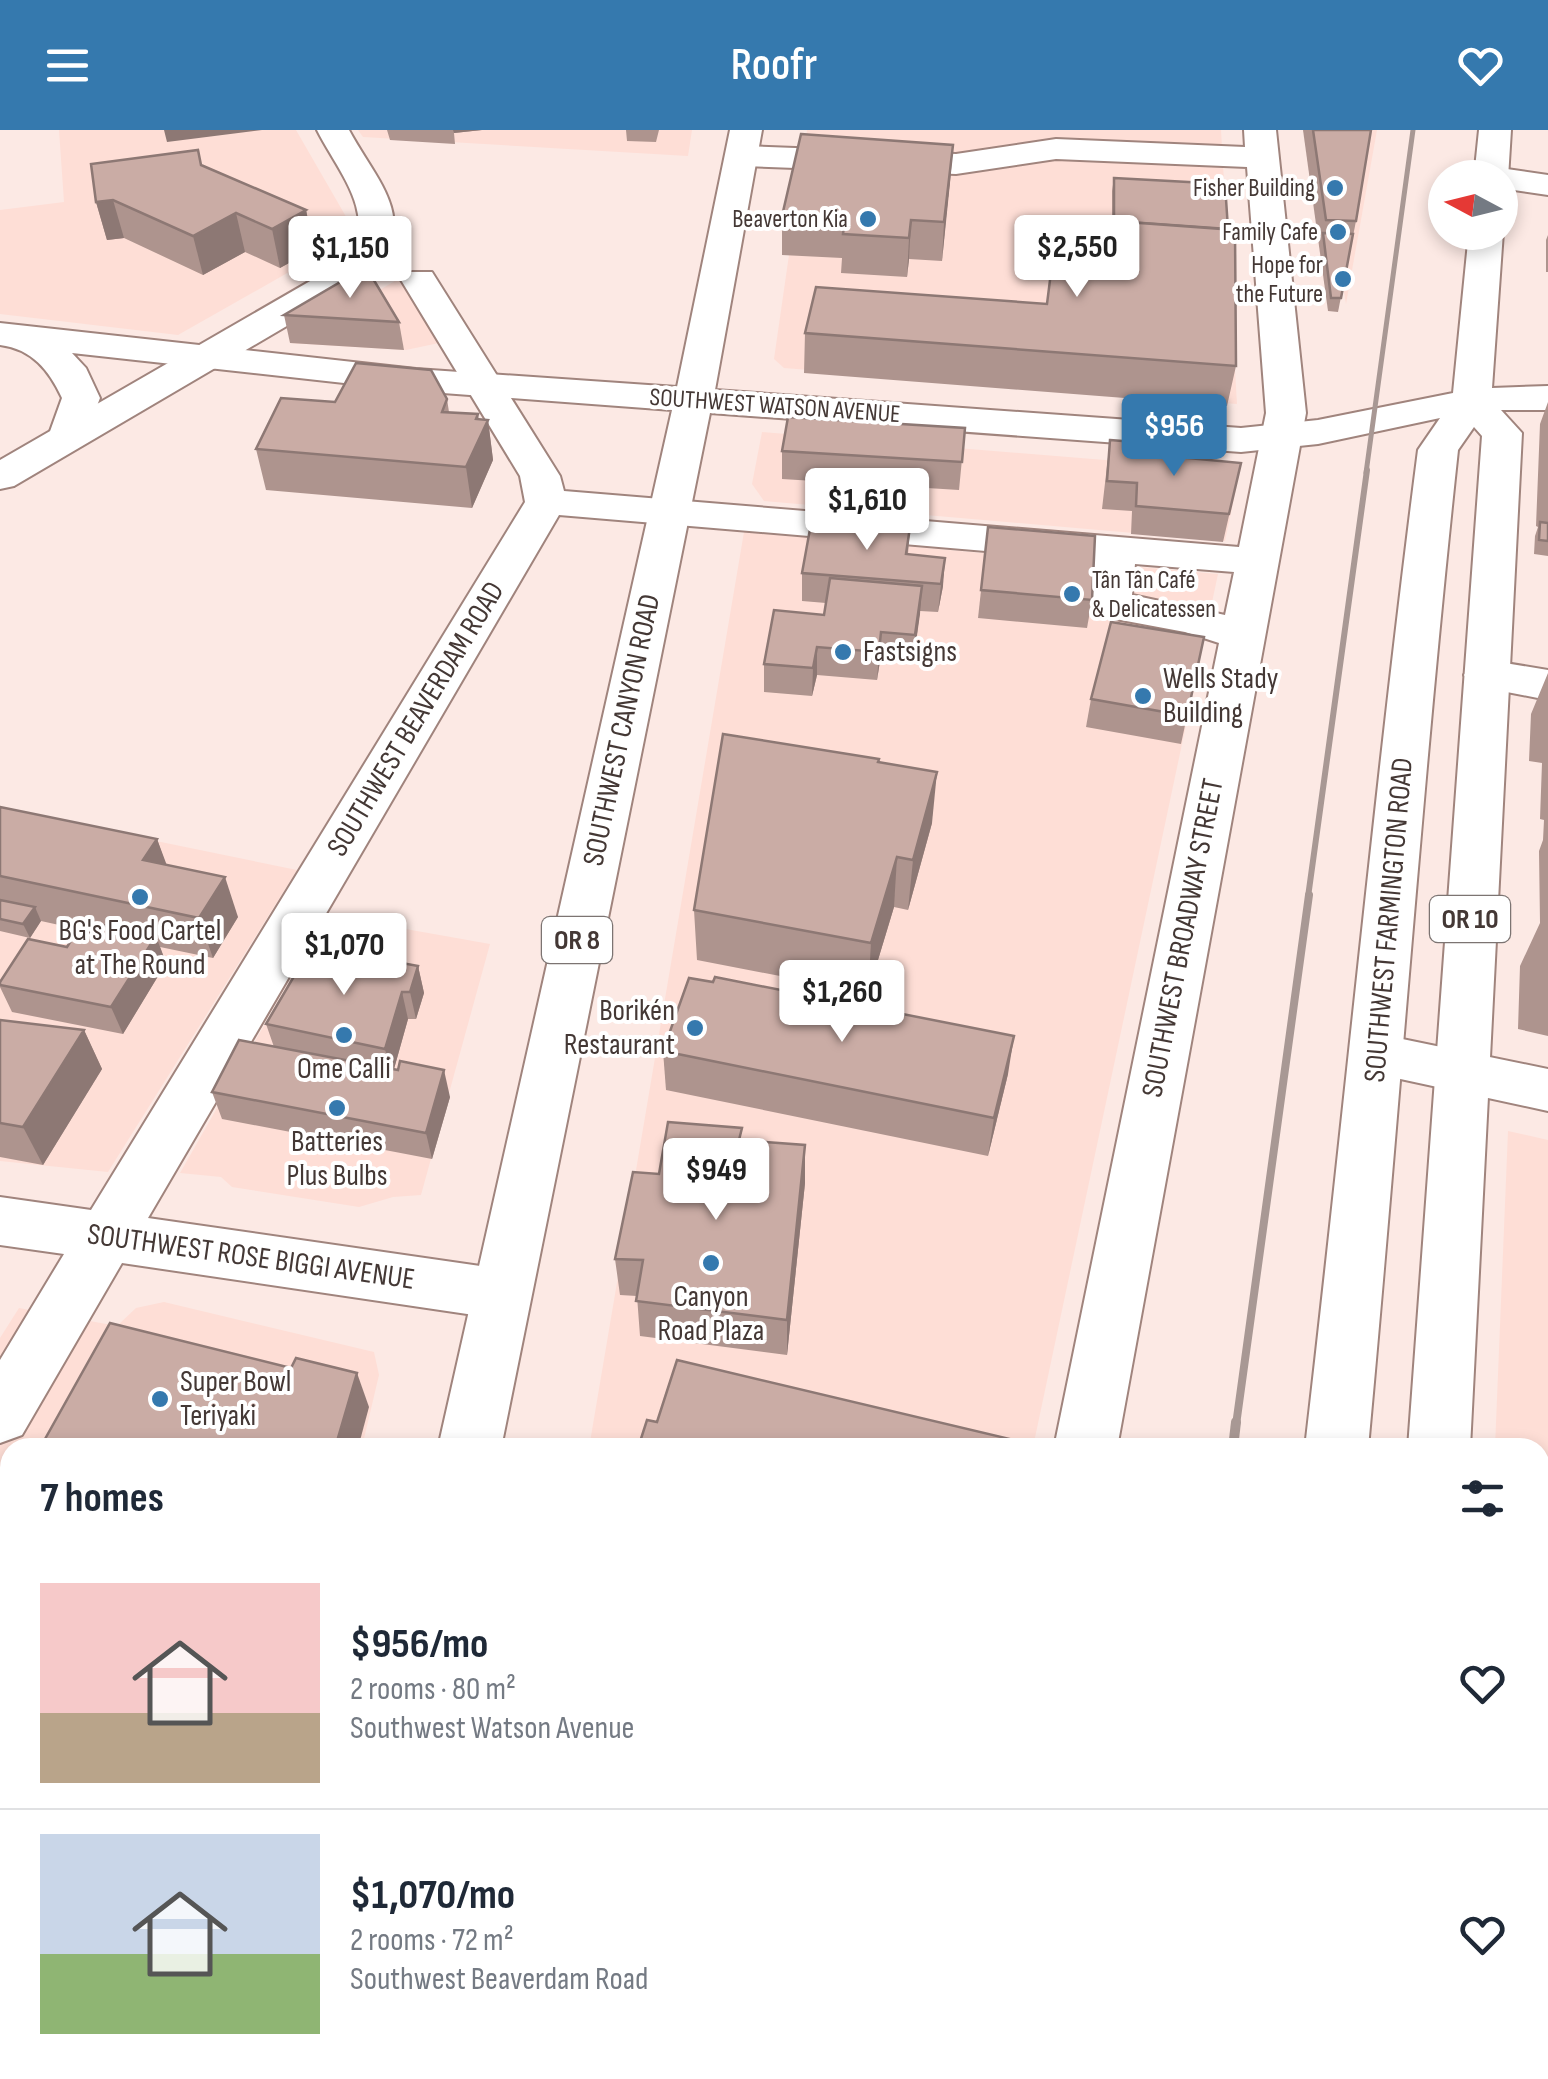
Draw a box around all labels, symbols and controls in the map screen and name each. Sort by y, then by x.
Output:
icon: menu [40,38,95,93]
text: Roofr [731,38,817,93]
icon: heart [1453,38,1508,93]
north arrow [1428,160,1518,250]
map controls [1428,160,1518,250]
place label: Fisher Building [1193,173,1315,204]
marker: Fisher Building [1324,177,1346,199]
place label: Beaverton Kia [732,204,848,235]
marker: Beaverton Kia [857,208,879,230]
pin: $2,550 [996,215,1158,300]
pin: $1,150 [269,216,431,301]
place label: Family Cafe [1222,217,1318,248]
marker: Family Cafe [1327,221,1349,243]
text: $2,550 [1036,228,1118,267]
text: $1,150 [310,229,390,268]
place label: Hope for the Future [1236,250,1323,310]
marker: Hope for the Future [1332,268,1354,290]
street label: SOUTHWEST WATSON AVENUE [649,382,901,430]
pin: $956 [1115,394,1233,479]
text: $956 [1144,407,1204,446]
pin: $1,610 [786,468,948,553]
text: $1,610 [827,481,907,520]
place label: Tân Tân Café & Delicatessen [1092,565,1216,625]
street label: SOUTHWEST BEAVERDAM ROAD [320,575,512,863]
marker: Tân Tân Café & Delicatessen [1061,583,1083,605]
street label: SOUTHWEST CANYON ROAD [576,591,668,869]
place label: Fastsigns [863,634,957,670]
marker: Fastsigns [832,641,854,663]
place label: Wells Stady Building [1163,661,1279,731]
marker: Wells Stady Building [1132,685,1154,707]
street label: SOUTHWEST FARMINGTON ROAD [1357,756,1421,1084]
street label: SOUTHWEST BROADWAY STREET [1134,776,1232,1100]
marker: BG's Food Cartel at The Round [129,886,151,908]
road number: OR 10 [1430,896,1510,942]
place label: BG's Food Cartel at The Round [59,913,221,983]
pin: $1,070 [263,913,425,998]
road number: OR 8 [542,917,612,963]
text: $1,070 [303,926,385,965]
pin: $1,260 [761,960,923,1045]
text: $1,260 [801,973,883,1012]
place label: Borikén Restaurant [564,993,675,1063]
marker: Borikén Restaurant [684,1017,706,1039]
marker: Ome Calli [333,1024,355,1046]
place label: Ome Calli [297,1051,391,1087]
marker: Batteries Plus Bulbs [326,1097,348,1119]
place label: Batteries Plus Bulbs [286,1124,388,1194]
pin: $949 [657,1138,775,1223]
text: $949 [685,1151,747,1190]
street label: SOUTHWEST ROSE BIGGI AVENUE [85,1216,417,1298]
marker: Canyon Road Plaza [700,1252,722,1274]
place label: Canyon Road Plaza [658,1279,764,1349]
place label: Super Bowl Teriyaki [180,1364,291,1434]
marker: Super Bowl Teriyaki [149,1388,171,1410]
icon: filters [1455,1471,1510,1526]
text: 7 homes [40,1473,164,1524]
text: $956/mo [350,1619,488,1670]
icon: home [120,1623,240,1743]
icon: heart [1455,1656,1510,1711]
text: 2 rooms · 80 m² [350,1670,516,1709]
text: Southwest Watson Avenue [350,1709,634,1748]
text: $1,070/mo [350,1870,515,1921]
icon: home [120,1874,240,1994]
icon: heart [1455,1907,1510,1962]
text: 2 rooms · 72 m² [350,1921,514,1960]
text: Southwest Beaverdam Road [350,1960,648,1999]

